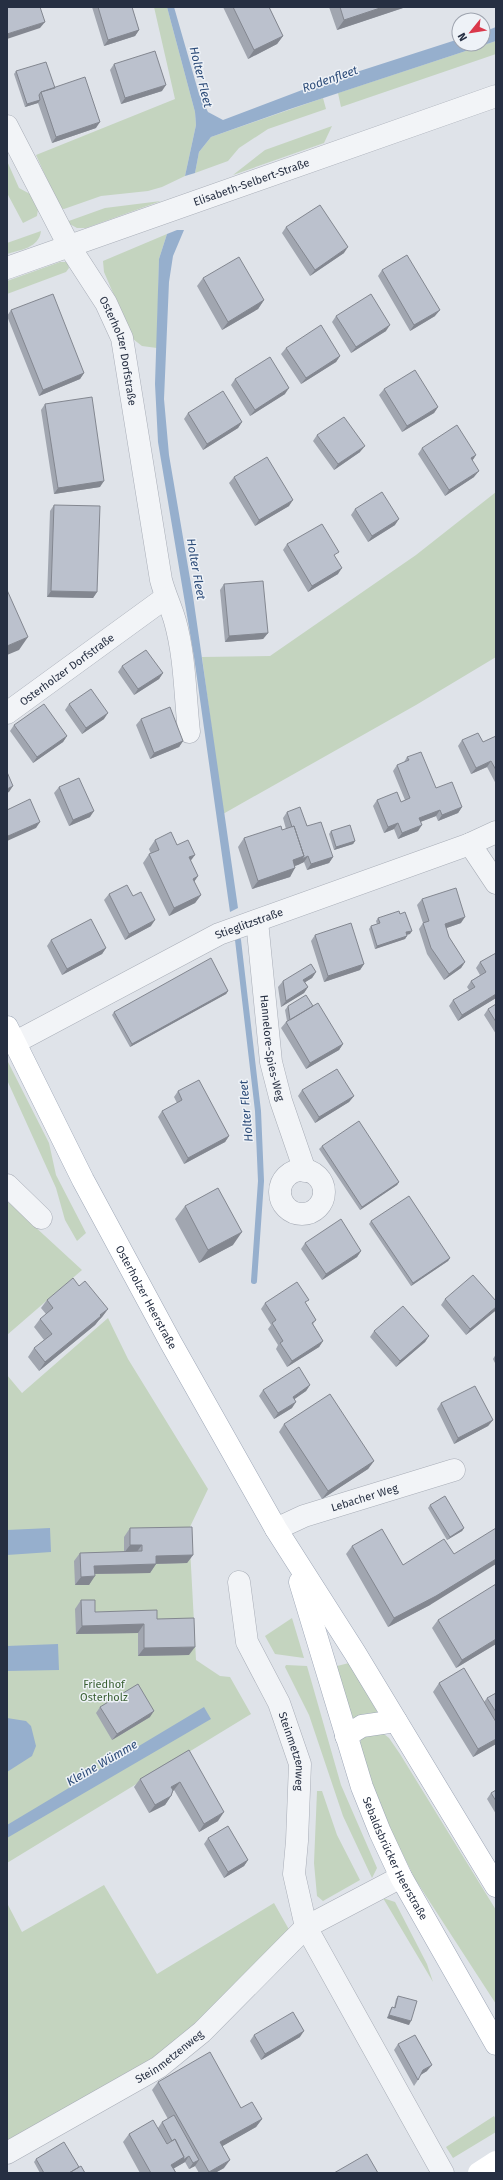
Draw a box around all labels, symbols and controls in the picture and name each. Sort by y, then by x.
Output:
north arrow [451,12,491,52]
text: N [455,30,470,43]
water label: Holter Fleet [187,45,215,110]
water label: Rodenfleet [300,63,360,95]
street label: Elisabeth-Selbert-Straße [192,156,311,208]
street label: Osterholzer Dorfstraße [97,294,139,407]
water label: Holter Fleet [184,537,208,602]
street label: Osterholzer Dorfstraße [17,631,117,708]
street label: Stieglitzstraße [213,905,285,942]
street label: Hannelore-Spies-Weg [258,994,287,1103]
water label: Holter Fleet [236,1079,256,1143]
street label: Osterholzer Heerstraße [113,1243,180,1351]
street label: Lebacher Weg [329,1481,400,1514]
park label: Friedhof Osterholz [80,1678,128,1704]
street label: Steinmetzenweg [276,1710,306,1791]
water label: Kleine Wümme [64,1737,140,1789]
street label: Sebaldsbrücker Heerstraße [360,1795,431,1922]
street label: Steinmetzenweg [133,2027,206,2086]

